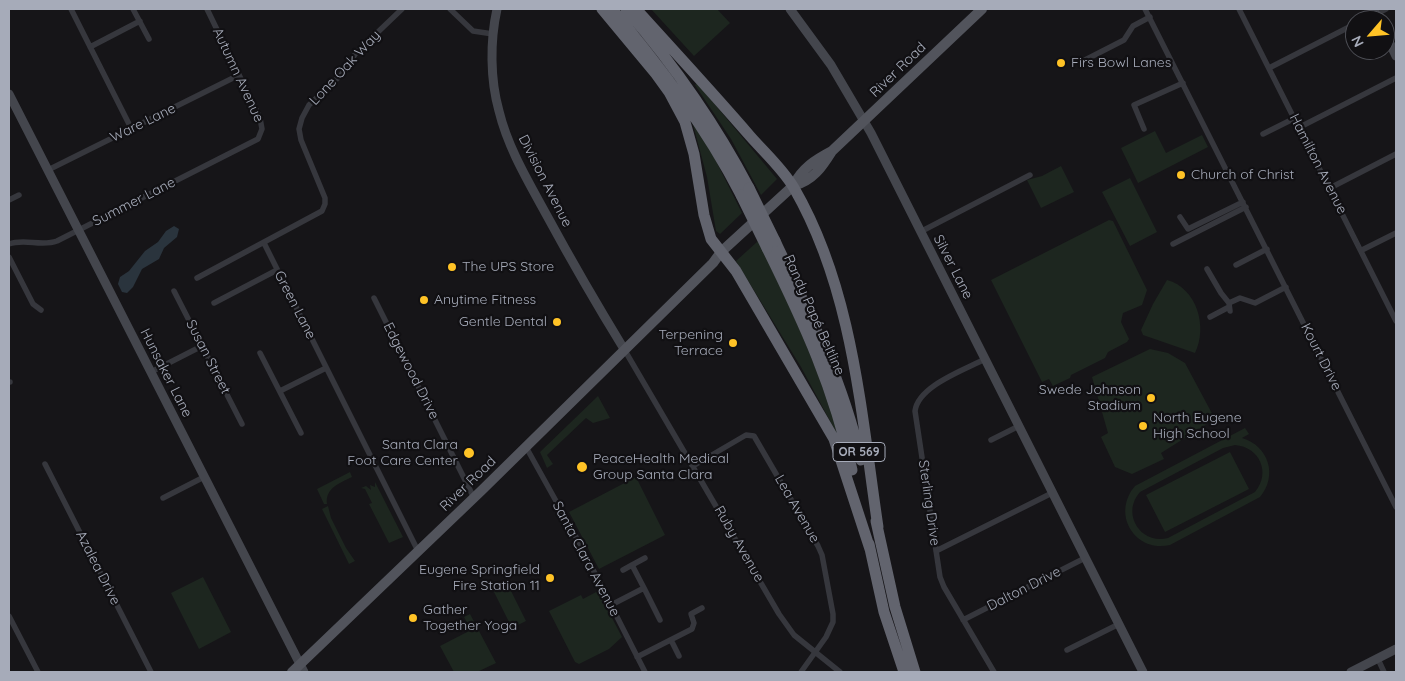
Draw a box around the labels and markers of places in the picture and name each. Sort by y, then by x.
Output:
place label: Firs Bowl Lanes [1071,55,1171,71]
marker: Firs Bowl Lanes [1055,57,1067,69]
place label: Church of Christ [1191,167,1294,183]
marker: Church of Christ [1175,169,1187,181]
place label: The UPS Store [462,259,554,275]
marker: The UPS Store [446,261,458,273]
place label: Anytime Fitness [434,292,536,308]
marker: Anytime Fitness [418,294,430,306]
place label: Gentle Dental [459,314,547,330]
marker: Gentle Dental [551,316,563,328]
place label: Terpening Terrace [659,327,723,360]
marker: Terpening Terrace [727,337,739,349]
place label: Swede Johnson Stadium [1039,382,1141,414]
marker: Swede Johnson Stadium [1145,392,1157,404]
place label: North Eugene High School [1153,410,1242,442]
marker: North Eugene High School [1137,420,1149,432]
place label: Santa Clara Foot Care Center [347,437,458,470]
marker: Santa Clara Foot Care Center [462,446,476,460]
place label: PeaceHealth Medical Group Santa Clara [593,451,729,484]
marker: PeaceHealth Medical Group Santa Clara [575,460,589,474]
place label: Eugene Springfield Fire Station 11 [419,562,540,594]
marker: Eugene Springfield Fire Station 11 [544,572,556,584]
place label: Gather Together Yoga [423,602,517,634]
marker: Gather Together Yoga [407,612,419,624]

